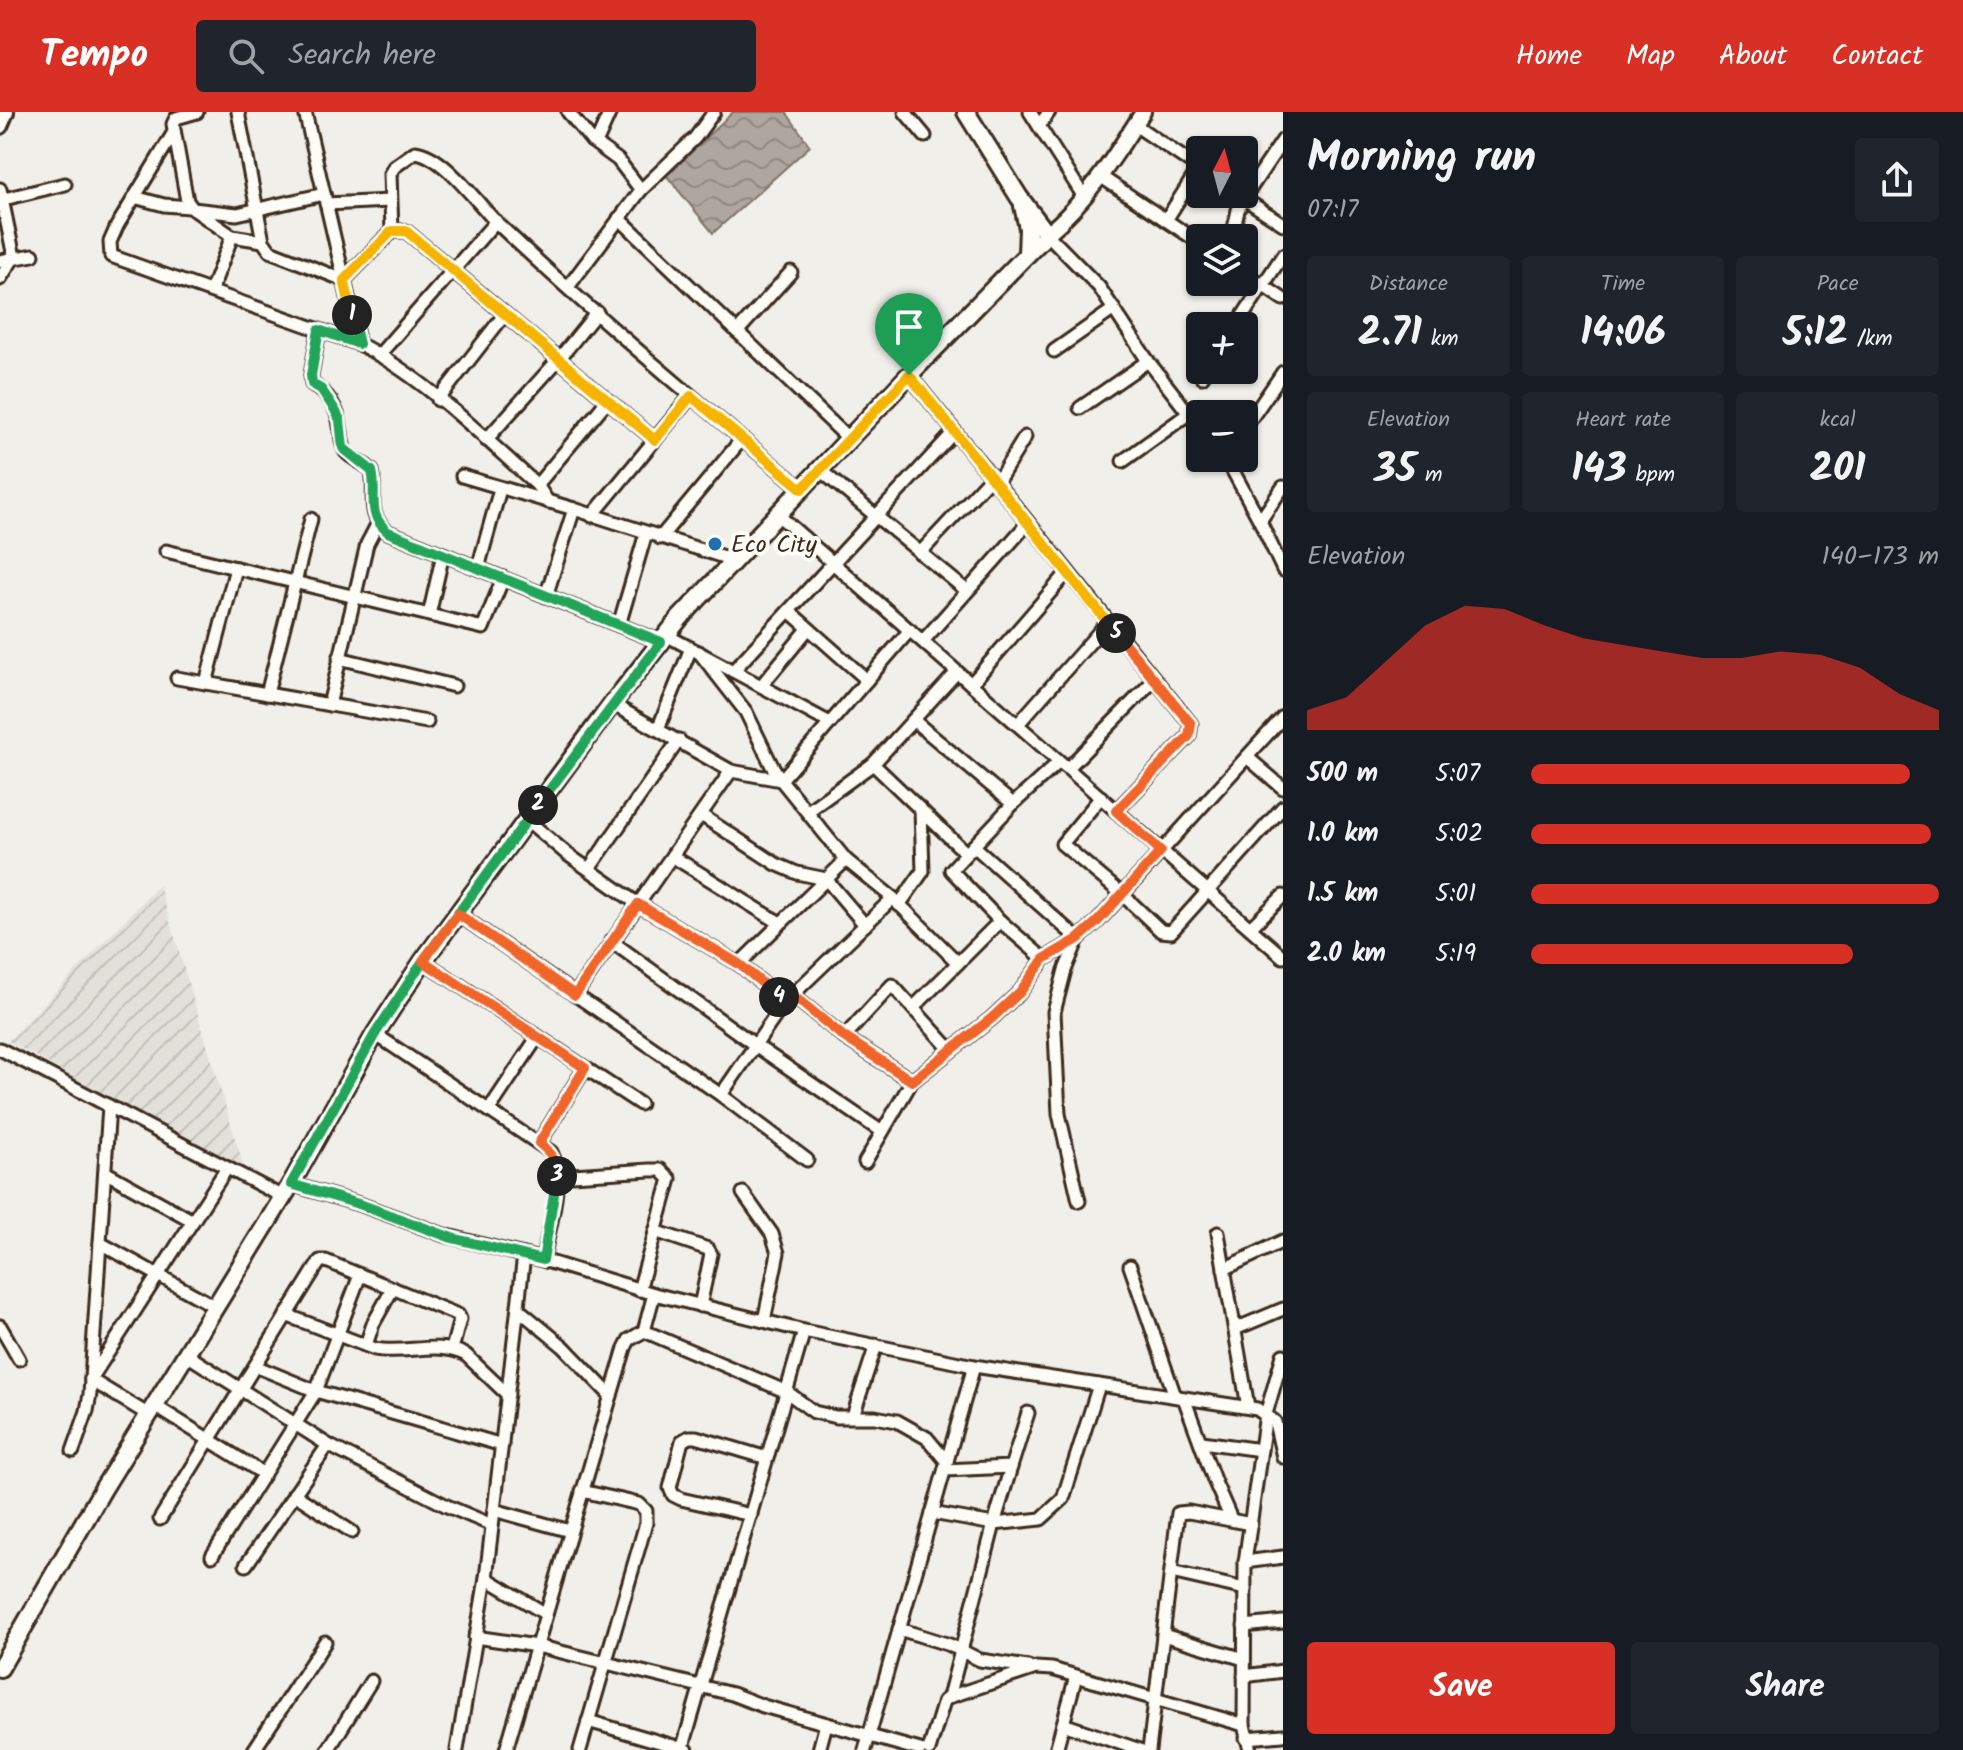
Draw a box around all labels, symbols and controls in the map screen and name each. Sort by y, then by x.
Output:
search box [196,20,756,92]
text: Tempo [40,26,148,86]
text: Search here [288,32,436,80]
icon: search [224,34,268,78]
text: Home [1516,34,1582,79]
text: Map [1626,34,1675,79]
text: About [1719,34,1787,79]
text: Contact [1831,34,1923,79]
text: Morning run [1307,124,1536,194]
north arrow [1186,136,1258,208]
map controls [1186,136,1258,472]
button: share [1855,138,1939,222]
text: 07:17 [1307,189,1359,231]
button: layers [1186,224,1258,296]
text: Distance [1369,267,1448,302]
text: Time [1601,267,1645,302]
text: Pace [1817,267,1859,302]
pin [875,293,943,375]
pin: 1 [332,295,372,335]
text: 1 [349,297,355,332]
text: 2.71 [1358,302,1422,366]
text: 14:06 [1580,302,1666,366]
text: 5:12 [1783,302,1848,366]
icon: arrive [887,305,931,349]
button: + [1186,312,1258,384]
text: km [1422,322,1459,357]
text: /km [1848,322,1893,357]
button: − [1186,400,1258,472]
text: Elevation [1367,403,1450,438]
text: Heart rate [1575,403,1671,438]
text: kcal [1820,403,1856,438]
text: 35 [1374,438,1416,502]
text: 143 [1571,438,1627,502]
text: 201 [1810,438,1866,502]
text: m [1416,458,1443,493]
text: bpm [1627,458,1675,493]
place label: Eco City [731,526,818,565]
marker: Eco City [706,535,724,553]
text: Elevation [1307,536,1405,578]
text: 140–173 m [1822,536,1939,578]
pin: 5 [1096,613,1136,653]
text: 5 [1110,615,1122,650]
text: 500 m [1307,753,1378,795]
text: 5:07 [1435,753,1480,795]
pin: 2 [518,785,558,825]
text: 2 [532,787,544,822]
text: 1.0 km [1307,813,1378,855]
text: 5:02 [1435,813,1483,855]
text: 1.5 km [1307,873,1378,915]
text: 5:01 [1435,873,1477,915]
text: 2.0 km [1307,933,1386,975]
text: 5:19 [1435,933,1476,975]
pin: 4 [759,977,799,1017]
text: 4 [773,979,785,1014]
pin: 3 [537,1156,577,1196]
text: 3 [551,1158,563,1193]
button: Save [1307,1642,1615,1734]
button: Share [1631,1642,1939,1734]

